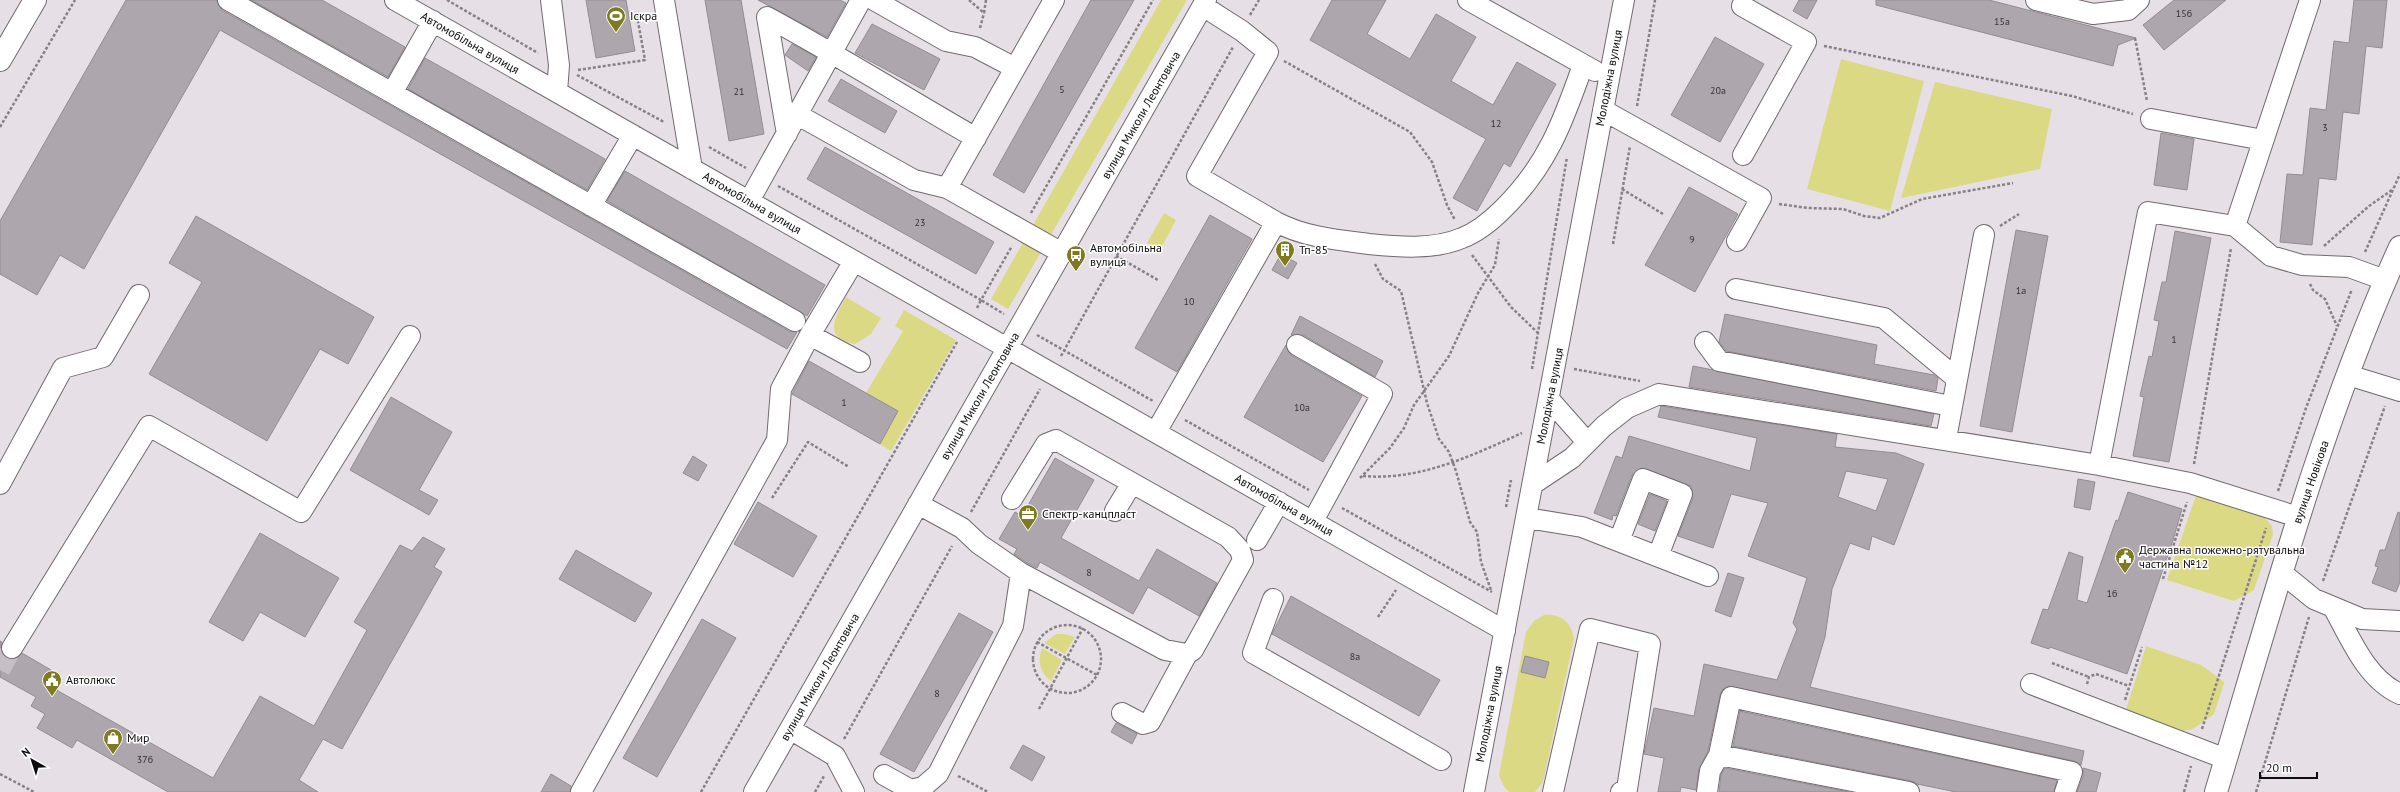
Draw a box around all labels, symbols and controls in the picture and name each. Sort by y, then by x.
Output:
sports icon: Іскра [605,5,627,33]
house number: 15б [2176,7,2192,20]
street label: Автомобільна вулиця [418,8,522,77]
place label: Іскра [630,8,657,23]
house number: 15а [1994,15,2010,28]
street label: Молодіжна вулиця [1592,28,1625,127]
street label: вулиця Миколи Леонтовича [1098,48,1183,181]
house number: 5 [1059,83,1065,96]
house number: 20а [1710,84,1726,97]
house number: 21 [734,85,744,98]
house number: 12 [1491,117,1501,130]
house number: 3 [2322,121,2328,134]
street label: Автомобільна вулиця [700,168,804,237]
house number: 23 [915,216,925,229]
house number: 9 [1689,233,1695,246]
building icon: Тп-85 [1274,239,1296,267]
place label: Автомобільна вулиця [1090,240,1162,269]
place label: Тп-85 [1299,242,1328,257]
bus stop icon: Автомобільна вулиця [1065,244,1087,272]
house number: 1а [2016,284,2026,297]
house number: 10 [1184,295,1195,308]
street label: вулиця Миколи Леонтовича [937,329,1022,462]
house number: 1 [2171,333,2177,346]
street label: Молодіжна вулиця [1533,346,1566,445]
house number: 1 [841,396,847,409]
house number: 10а [1294,401,1310,414]
street label: вулиця Новікова [2289,438,2332,525]
street label: Автомобільна вулиця [1232,470,1336,539]
office icon: Спектр-канцпласт [1017,503,1039,531]
place label: Спектр-канцпласт [1042,506,1136,521]
place label: Державна пожежно-рятувальна частина №12 [2139,542,2305,571]
public building icon: Державна пожежно-рятувальна частина №12 [2114,546,2136,574]
house number: 8 [1086,566,1092,579]
house number: 1б [2107,587,2117,600]
street label: вулиця Миколи Леонтовича [777,610,862,743]
house number: 8а [1350,650,1360,663]
street label: Молодіжна вулиця [1472,664,1505,763]
public building icon: Автолюкс [41,669,63,697]
place label: Автолюкс [66,672,116,687]
house number: 8 [934,687,940,700]
shop icon: Мир [102,727,124,755]
place label: Мир [127,730,150,745]
north arrow [12,740,52,780]
text: N [18,745,33,760]
house number: 37б [137,753,153,766]
scale bar [2260,754,2317,780]
text: 20 m [2266,760,2292,775]

